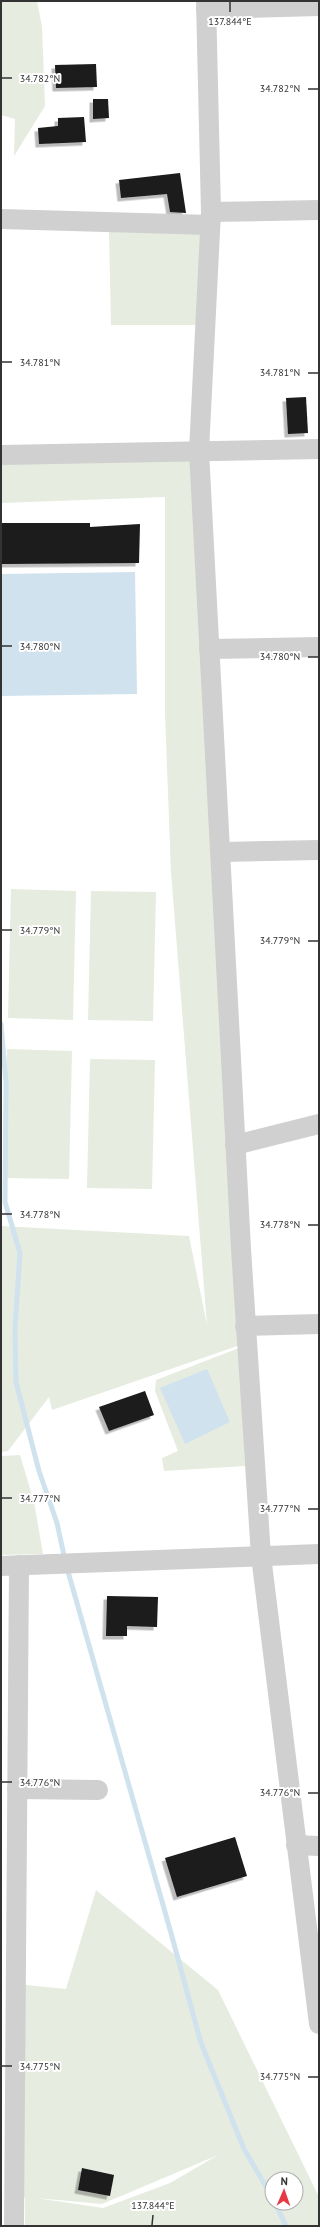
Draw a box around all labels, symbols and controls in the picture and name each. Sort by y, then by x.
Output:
text: 137.844°E [208,15,252,28]
text: 34.782°N [20,72,60,85]
text: 34.782°N [260,82,300,95]
text: 34.781°N [20,356,60,369]
text: 34.781°N [260,366,300,379]
text: 34.780°N [20,640,60,653]
text: 34.780°N [260,650,300,663]
text: 34.779°N [20,924,60,937]
text: 34.779°N [260,934,300,947]
text: 34.778°N [20,1208,60,1221]
text: 34.778°N [260,1218,300,1231]
text: 34.777°N [20,1492,60,1505]
text: 34.777°N [260,1502,300,1515]
text: 34.776°N [20,1776,60,1789]
text: 34.776°N [260,1786,300,1799]
text: 34.775°N [20,2060,60,2073]
text: 34.775°N [260,2070,300,2083]
north arrow [264,2171,304,2211]
text: N [280,2174,288,2188]
text: 137.844°E [131,2199,175,2212]

